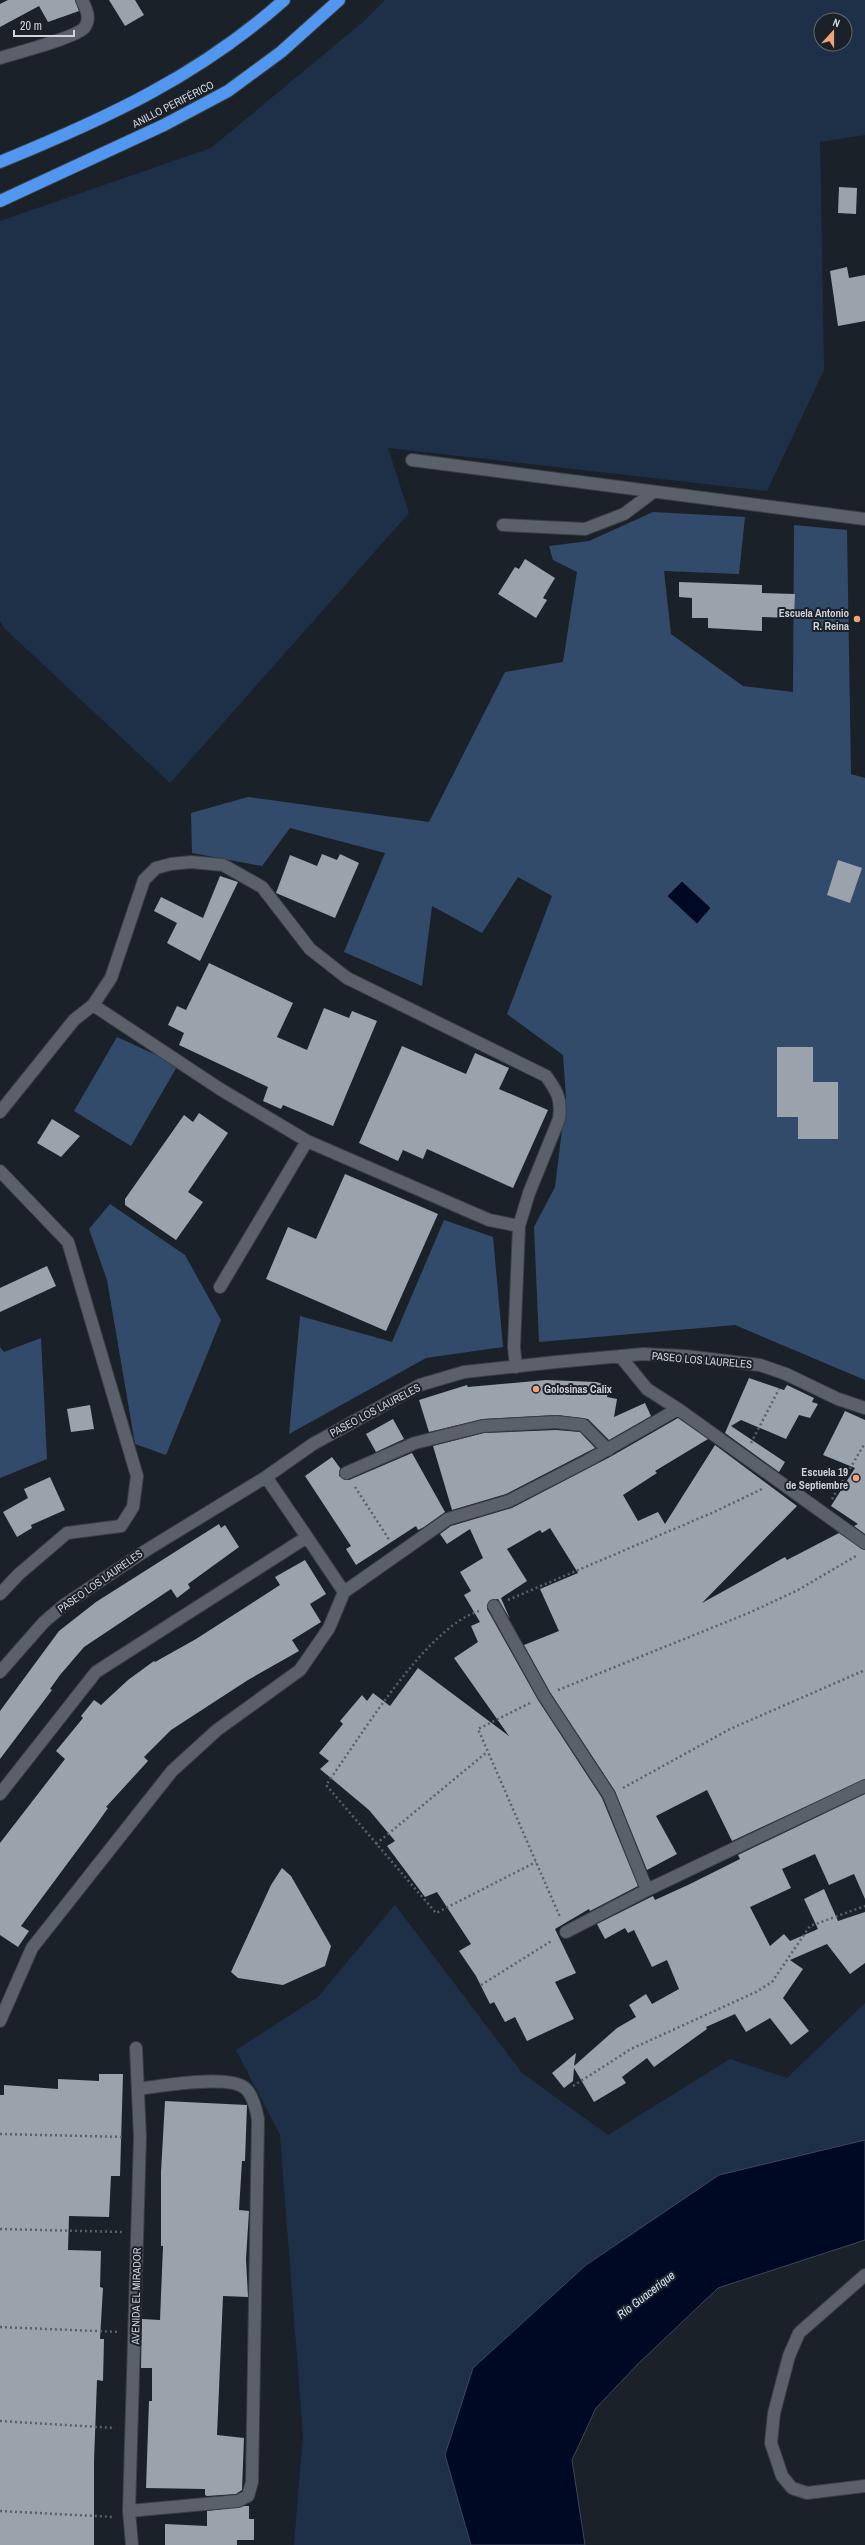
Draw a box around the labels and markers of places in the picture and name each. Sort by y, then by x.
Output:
place label: Escuela Antonio R. Reina [779,606,849,633]
marker: Escuela Antonio R. Reina [852,614,862,624]
place label: Golosinas Calix [544,1382,612,1396]
marker: Golosinas Calix [531,1384,541,1394]
place label: Escuela 19 de Septiembre [786,1465,848,1492]
marker: Escuela 19 de Septiembre [851,1473,861,1483]

